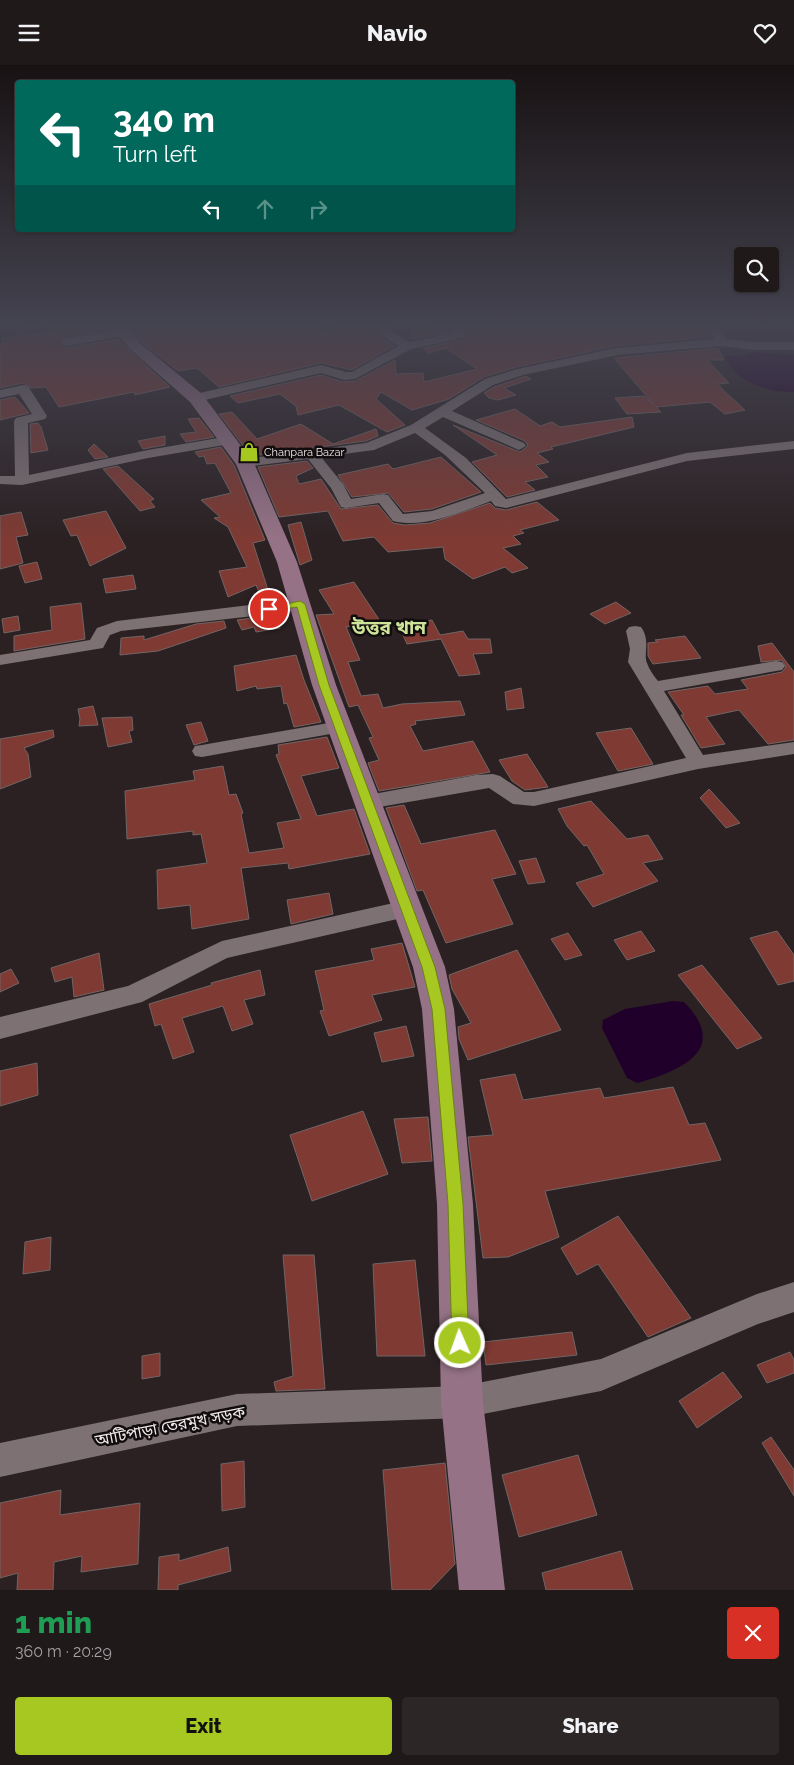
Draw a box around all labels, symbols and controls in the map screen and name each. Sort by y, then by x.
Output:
icon: menu [15,19,43,47]
icon: heart [751,19,779,47]
text: Navio [367,20,427,46]
text: 340 m [113,99,215,140]
icon: left [30,100,95,165]
text: Turn left [113,141,197,167]
icon: left [198,195,226,223]
icon: ahead [251,195,279,223]
icon: right [304,195,332,223]
map controls [734,247,779,292]
button: search [734,247,779,292]
shop icon: Chanpara Bazar [238,441,260,463]
place label: Chanpara Bazar [264,446,345,459]
pin [248,588,290,630]
icon: arrive [255,595,283,623]
district label: উত্তর খান [351,616,427,638]
position arrow [433,1316,485,1368]
street label: আটিপাড়া তেরমুখ সড়ক [92,1402,248,1450]
text: 1 min [15,1605,92,1640]
button: close [727,1607,779,1659]
text: 360 m · 20:29 [15,1642,112,1661]
button: Exit [15,1697,392,1755]
button: Share [402,1697,779,1755]

